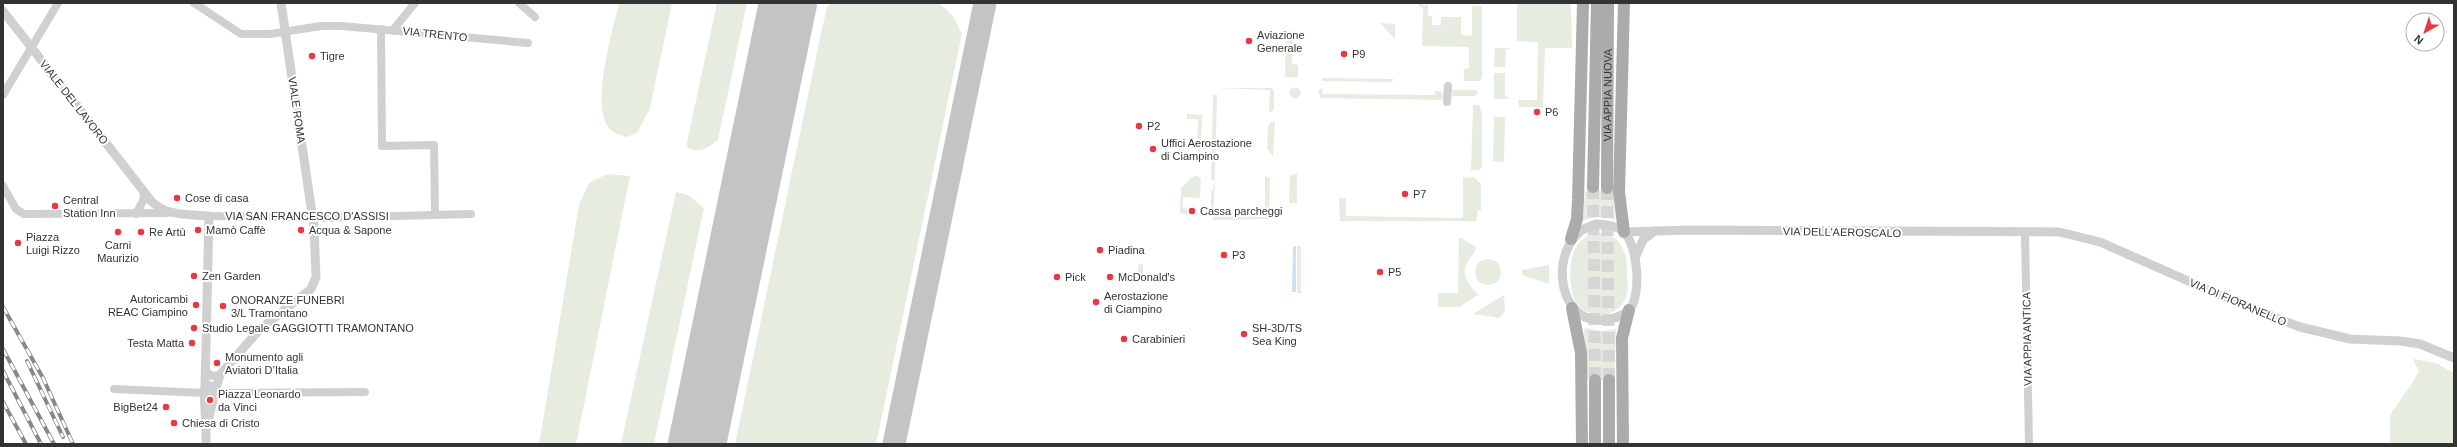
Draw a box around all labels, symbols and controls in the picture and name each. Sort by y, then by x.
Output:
north arrow [2405,12,2445,52]
street label: VIA TRENTO [402,25,468,43]
place label: Aviazione Generale [1257,29,1305,54]
text: N [2412,33,2426,47]
marker: Aviazione Generale [1244,36,1254,46]
place label: P9 [1352,48,1365,60]
street label: VIA APPIA NUOVA [1601,48,1614,141]
marker: P9 [1339,49,1349,59]
place label: Tigre [320,50,345,62]
marker: Tigre [307,51,317,61]
street label: VIALE DEL LAVORO [37,58,111,147]
street label: VIALE ROMA [286,76,308,145]
place label: P6 [1545,106,1558,118]
marker: P6 [1532,107,1542,117]
place label: P2 [1147,120,1160,132]
marker: P2 [1134,121,1144,131]
place label: Uffici Aerostazione di Ciampino [1161,137,1252,162]
marker: Uffici Aerostazione di Ciampino [1148,144,1158,154]
place label: P7 [1413,188,1426,200]
marker: P7 [1400,189,1410,199]
place label: Cose di casa [185,192,249,204]
marker: Cose di casa [172,193,182,203]
place label: Central Station Inn [63,194,116,219]
marker: Central Station Inn [50,201,60,211]
place label: Cassa parcheggi [1200,205,1283,217]
marker: Cassa parcheggi [1187,206,1197,216]
street label: VIA SAN FRANCESCO D'ASSISI [225,210,389,222]
place label: Mamò Caffè [206,224,266,236]
place label: Acqua & Sapone [309,224,392,236]
marker: Mamò Caffè [193,225,203,235]
marker: Acqua & Sapone [296,225,306,235]
street label: VIA DELL'AEROSCALO [1783,225,1902,239]
place label: Re Artù [149,226,186,238]
marker: Carni Maurizio [113,227,123,237]
marker: Re Artù [136,227,146,237]
place label: Piazza Luigi Rizzo [26,231,80,256]
marker: Piazza Luigi Rizzo [13,238,23,248]
place label: Carni Maurizio [97,239,139,264]
place label: Piadina [1108,244,1146,256]
marker: Piadina [1095,245,1105,255]
place label: P3 [1232,249,1245,261]
marker: P3 [1219,250,1229,260]
place label: P5 [1388,266,1401,278]
marker: P5 [1375,267,1385,277]
place label: Zen Garden [202,270,261,282]
marker: Zen Garden [189,271,199,281]
place label: Pick [1065,271,1086,283]
place label: McDonald's [1118,271,1176,283]
marker: Pick [1052,272,1062,282]
marker: McDonald's [1105,272,1115,282]
street label: VIA DI FIORANELLO [2188,276,2289,328]
place label: Aerostazione di Ciampino [1104,290,1168,315]
street label: VIA APPIA ANTICA [2020,291,2034,386]
place label: Autoricambi REAC Ciampino [108,293,188,318]
place label: ONORANZE FUNEBRI 3/L Tramontano [231,294,345,319]
marker: Aerostazione di Ciampino [1091,297,1101,307]
marker: Autoricambi REAC Ciampino [191,300,201,310]
marker: ONORANZE FUNEBRI 3/L Tramontano [218,301,228,311]
place label: Studio Legale GAGGIOTTI TRAMONTANO [202,322,414,334]
place label: SH-3D/TS Sea King [1252,322,1302,347]
marker: Studio Legale GAGGIOTTI TRAMONTANO [189,323,199,333]
marker: SH-3D/TS Sea King [1239,329,1249,339]
place label: Carabinieri [1132,333,1185,345]
marker: Carabinieri [1119,334,1129,344]
place label: Testa Matta [127,337,185,349]
marker: Testa Matta [187,338,197,348]
place label: Monumento agli Aviatori D’Italia [225,351,303,376]
marker: Monumento agli Aviatori D’Italia [212,358,222,368]
place label: Piazza Leonardo da Vinci [218,388,301,413]
marker: Piazza Leonardo da Vinci [205,395,215,405]
place label: BigBet24 [113,401,158,413]
marker: BigBet24 [161,402,171,412]
place label: Chiesa di Cristo [182,417,260,429]
marker: Chiesa di Cristo [169,418,179,428]

